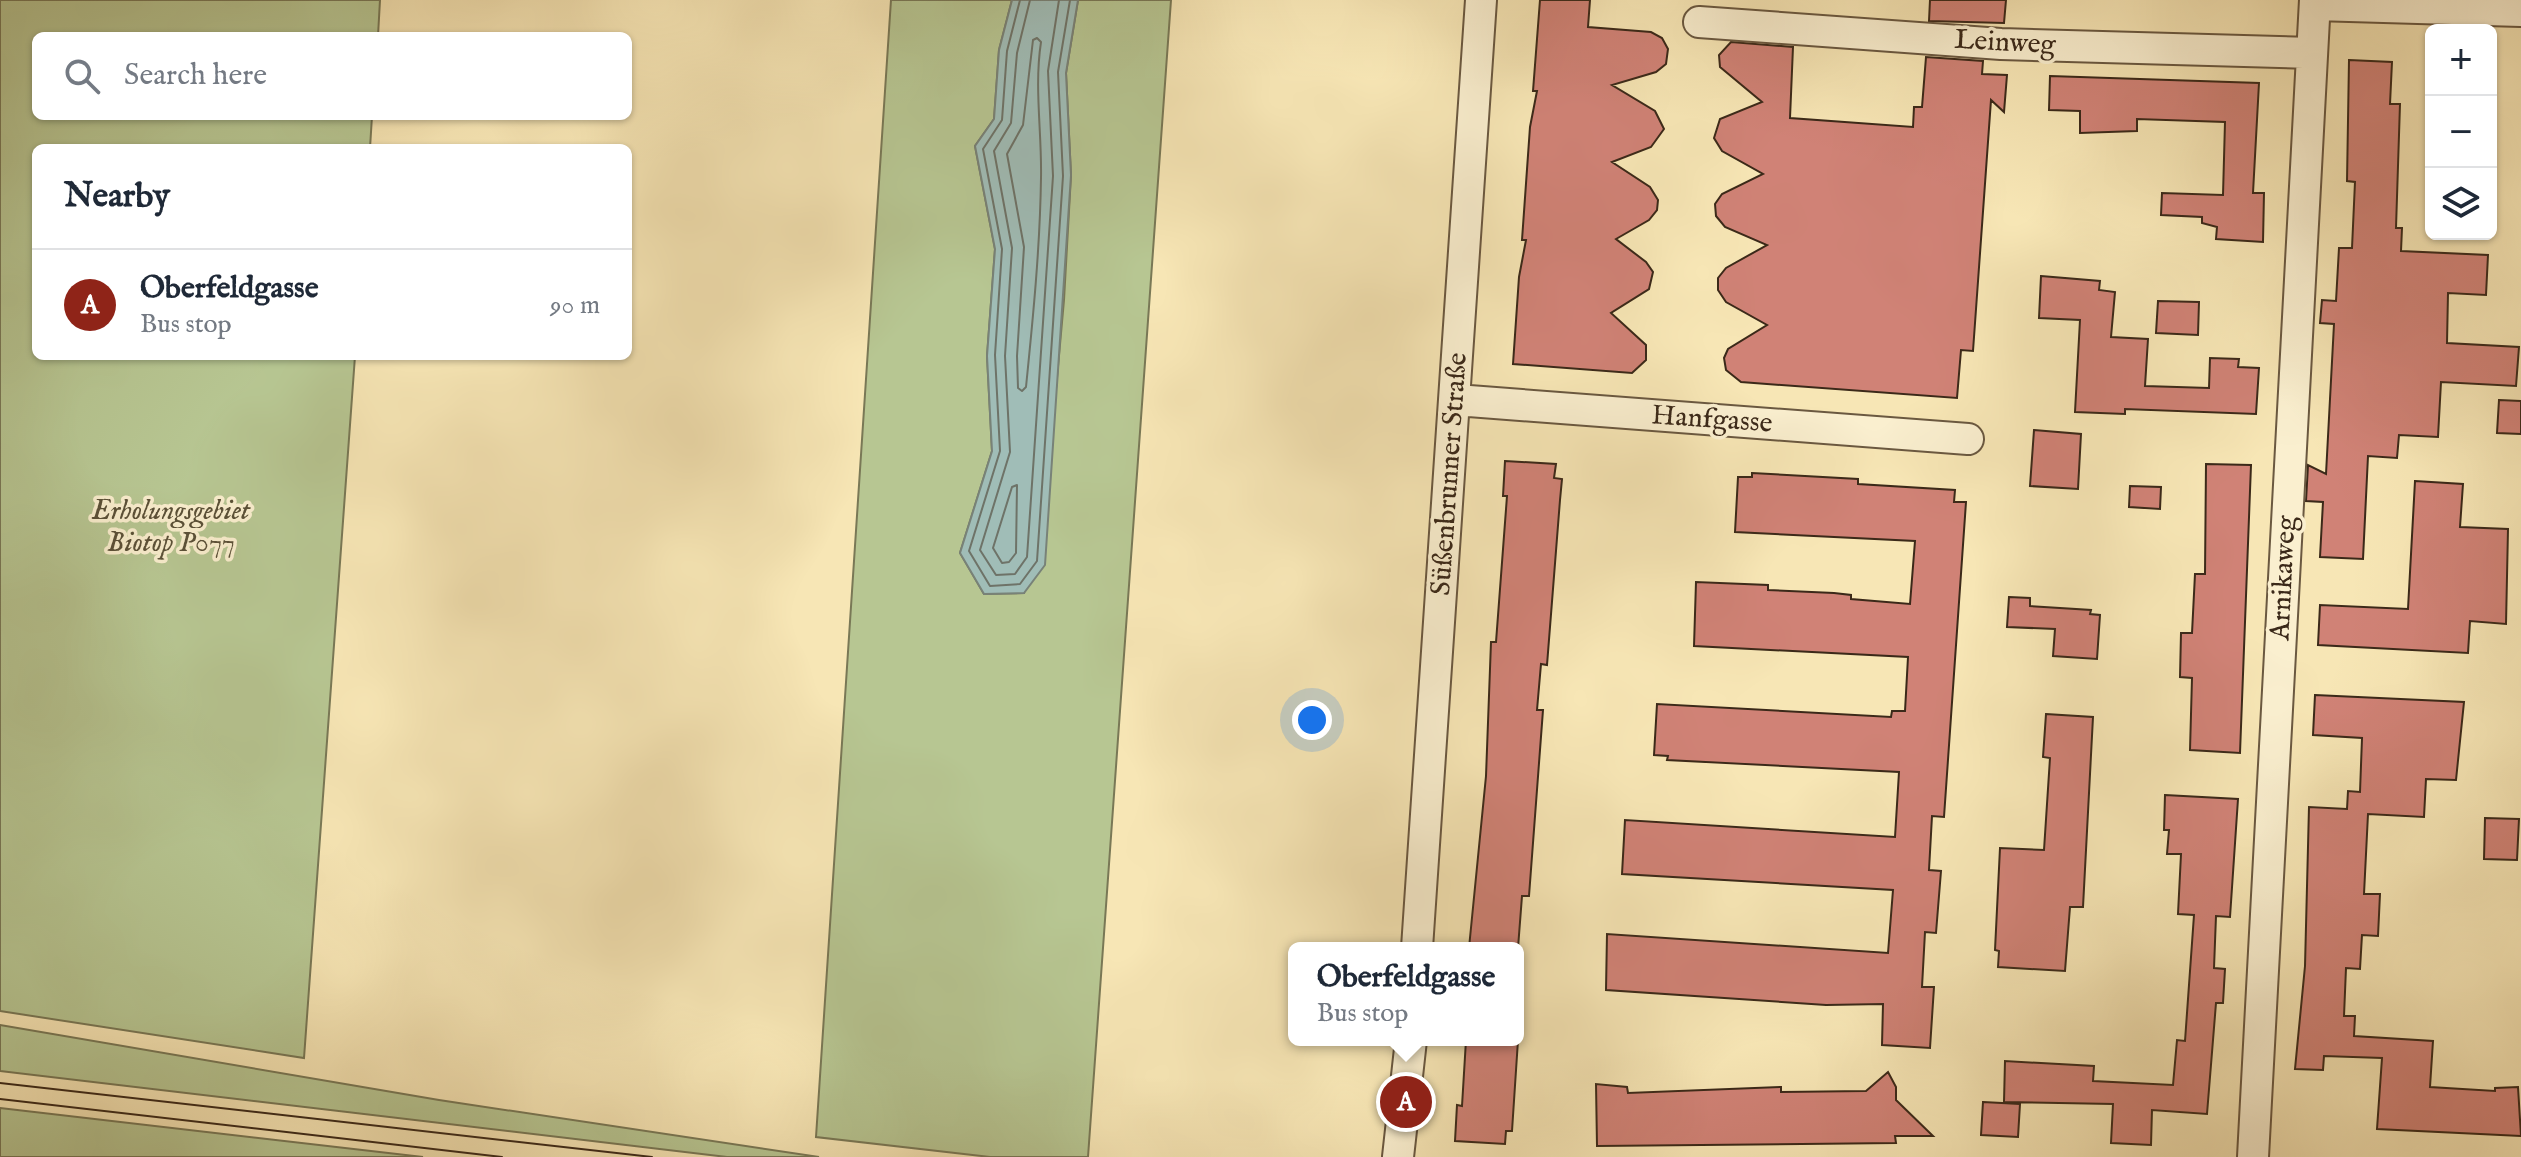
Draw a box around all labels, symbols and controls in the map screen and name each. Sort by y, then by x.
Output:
street label: Leinweg [1953,23,2057,63]
map controls [2425,24,2497,240]
button: + [2425,24,2497,96]
search box [32,32,632,120]
icon: search [60,54,104,98]
text: Search here [124,57,267,95]
button: − [2425,96,2497,168]
button: layers [2425,168,2497,240]
text: Nearby [64,175,170,218]
text: Oberfeldgasse [140,270,318,308]
text: A [81,289,99,322]
text: 90 m [550,289,600,322]
text: Bus stop [140,308,232,341]
street label: Süßenbrunner Straße [1424,351,1476,597]
street label: Hanfgasse [1650,398,1774,442]
park label: Erholungsgebiet Biotop P077 [91,494,251,561]
street label: Arnikaweg [2263,514,2305,642]
your location [1292,700,1332,740]
popup [1288,942,1524,1046]
text: Oberfeldgasse [1317,959,1495,997]
text: Bus stop [1317,997,1408,1030]
pin: A [1380,1072,1432,1132]

